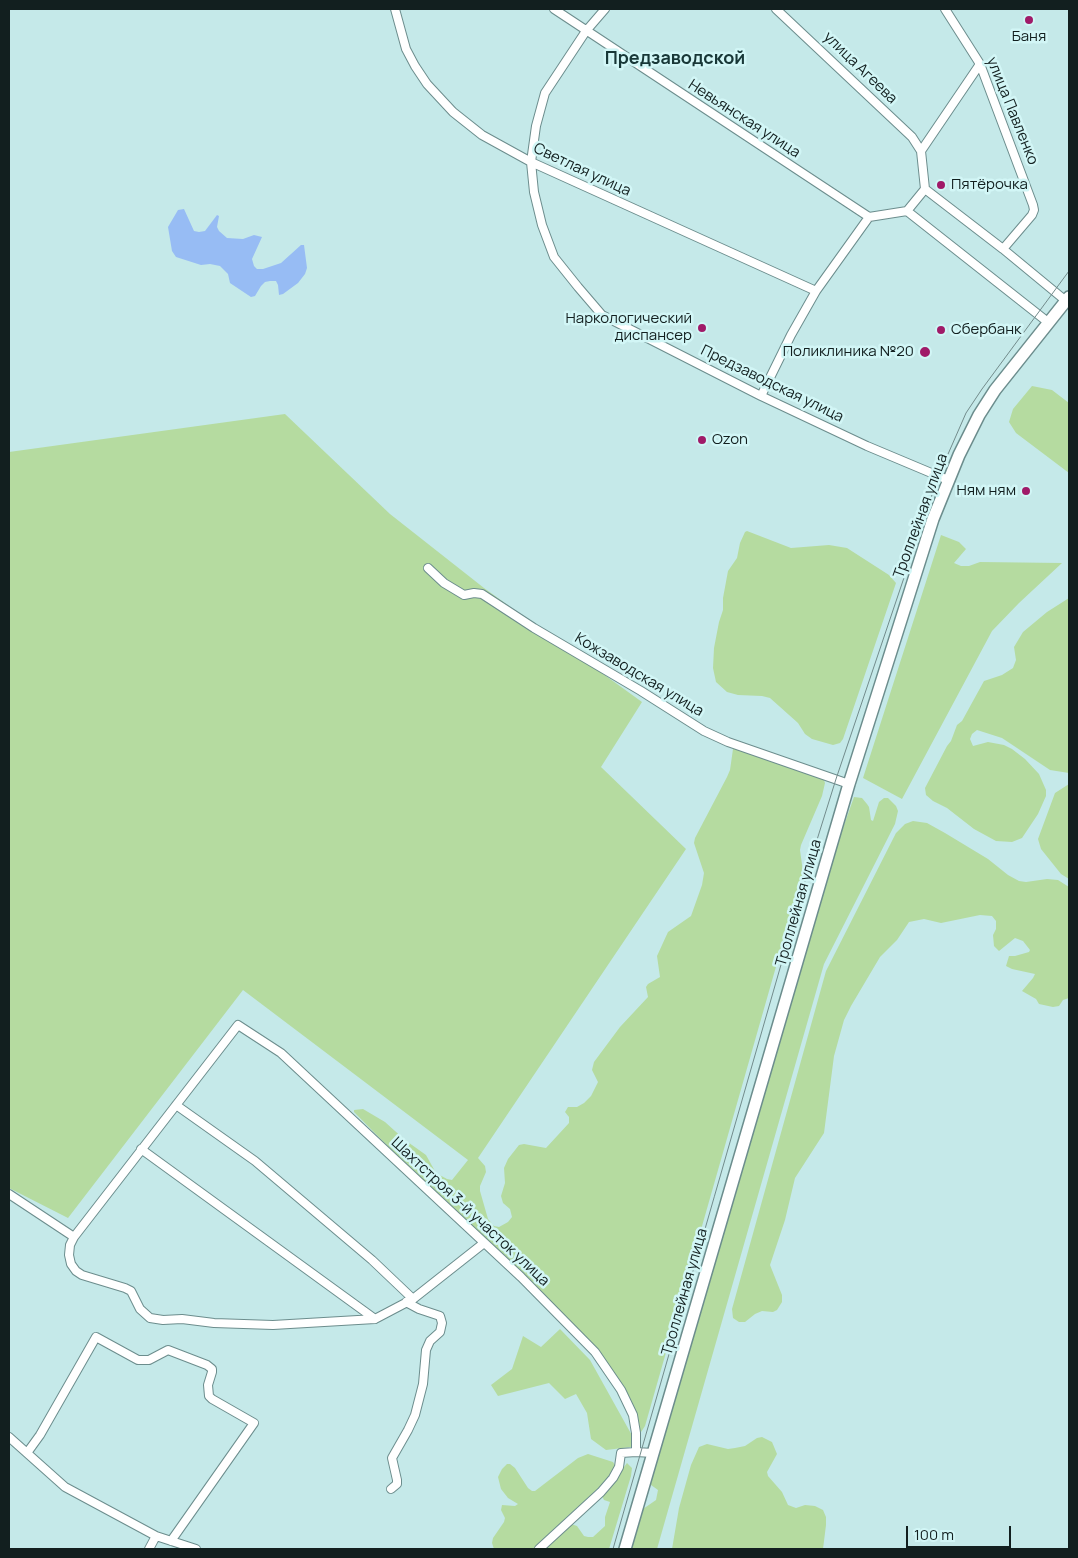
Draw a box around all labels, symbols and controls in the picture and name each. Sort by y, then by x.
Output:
marker: Баня [1023,14,1035,26]
street label: улица Агеева [819,28,901,108]
place label: Баня [1012,28,1046,46]
district label: Предзаводской [605,48,745,70]
street label: улица Павленко [982,55,1042,167]
street label: Невьянская улица [685,76,803,162]
street label: Светлая улица [530,140,634,200]
place label: Пятёрочка [951,176,1028,194]
marker: Пятёрочка [935,179,947,191]
place label: Наркологический диспансер [566,310,692,345]
place label: Сбербанк [951,321,1022,339]
marker: Наркологический диспансер [696,322,708,334]
marker: Сбербанк [935,324,947,336]
street label: Предзаводская улица [698,342,846,426]
place label: Поликлиника №20 [783,343,914,361]
marker: Поликлиника №20 [918,345,932,359]
place label: Ozon [712,431,748,449]
marker: Ozon [696,434,708,446]
street label: Троллейная улица [890,451,952,581]
place label: Ням ням [957,482,1016,500]
marker: Ням ням [1020,485,1032,497]
street label: Кожзаводская улица [571,629,707,721]
street label: Троллейная улица [772,837,826,969]
street label: Шахтстроя 3-й участок улица [387,1134,553,1290]
street label: Троллейная улица [658,1226,712,1358]
scale bar [908,1516,1013,1548]
text: 100 m [914,1524,954,1545]

